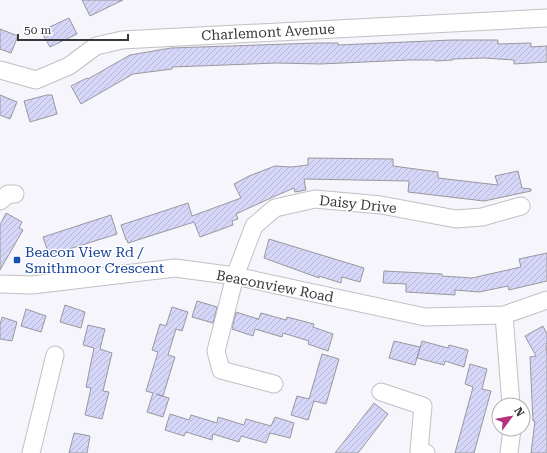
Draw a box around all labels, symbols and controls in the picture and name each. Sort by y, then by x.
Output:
scale bar [18,16,128,42]
street label: Charlemont Avenue [201,20,336,43]
text: 50 m [24,23,51,37]
street label: Daisy Drive [318,192,398,216]
place label: Beacon View Rd / Smithmoor Crescent [25,244,164,276]
marker: Beacon View Rd / Smithmoor Crescent [12,255,22,265]
street label: Beaconview Road [215,267,335,305]
north arrow [491,397,531,437]
text: N [511,405,527,419]

